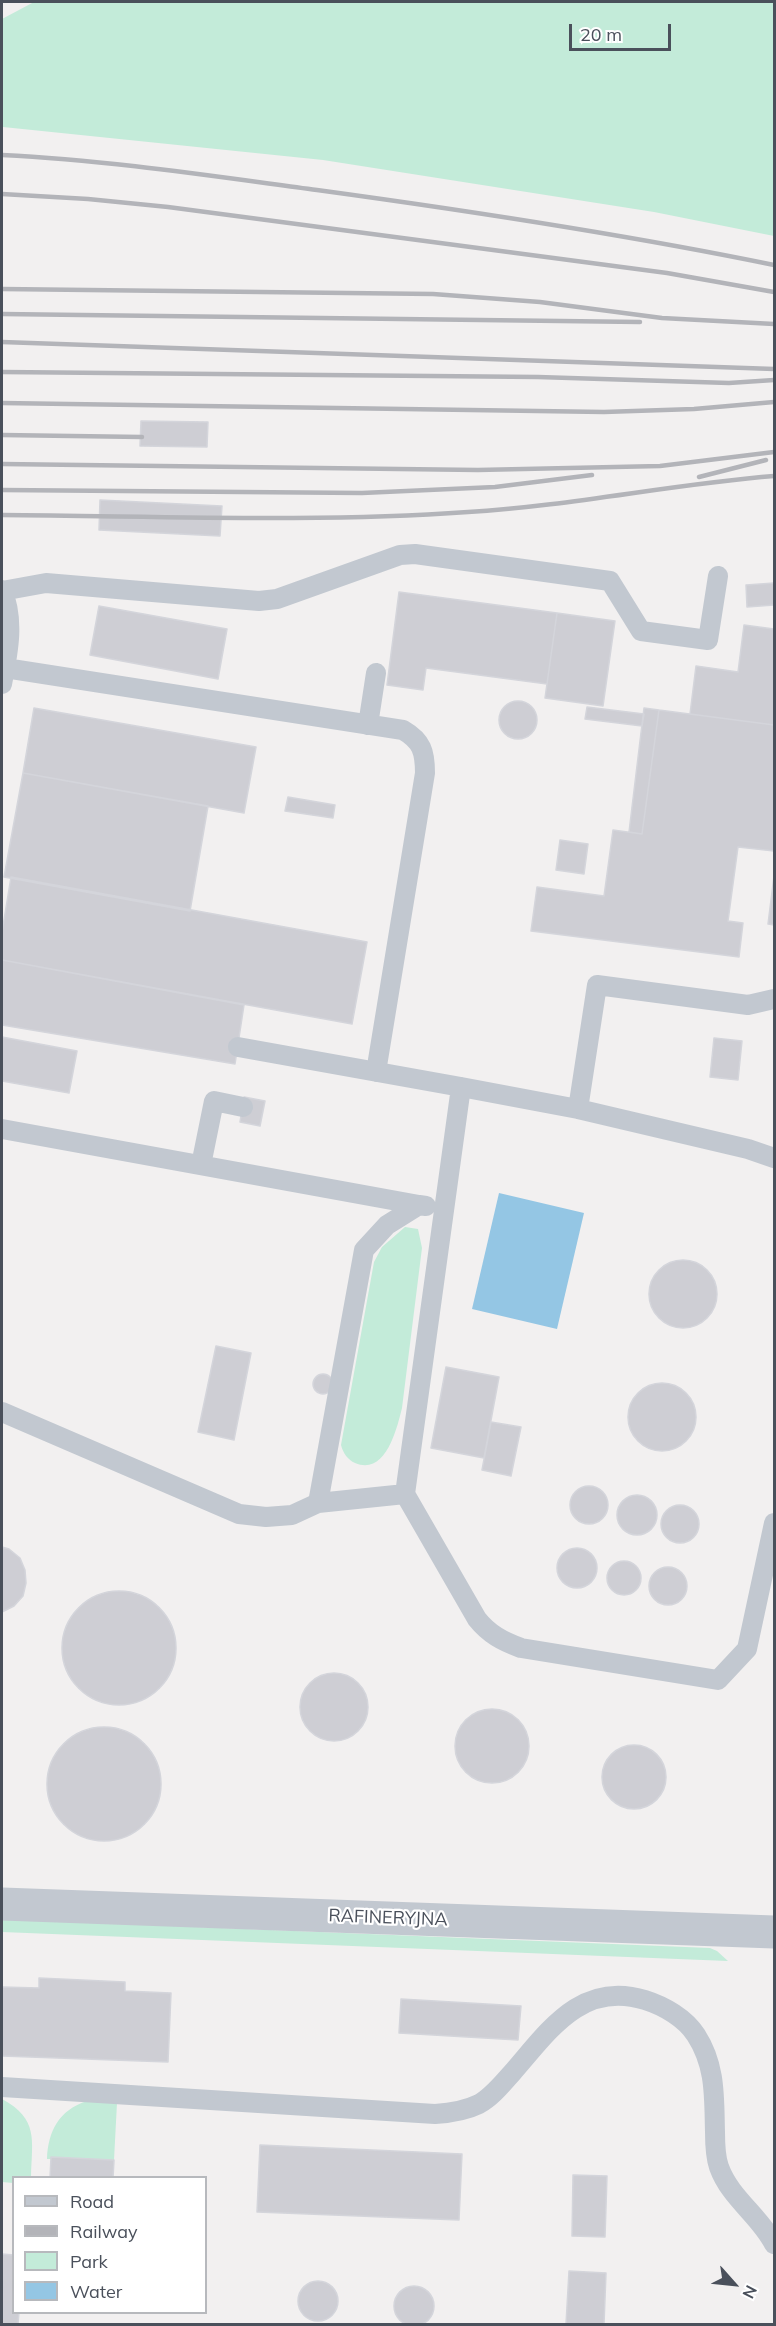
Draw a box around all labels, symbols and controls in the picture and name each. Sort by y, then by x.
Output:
scale bar [572,12,674,50]
text: 20 m [580,23,622,46]
street label: RAFINERYJNA [328,1905,448,1931]
legend [12,2176,207,2314]
text: Road [70,2190,114,2213]
text: Railway [70,2220,138,2243]
text: Park [70,2250,108,2273]
north arrow [704,2254,764,2314]
text: Water [70,2280,122,2303]
text: N [738,2282,762,2302]

